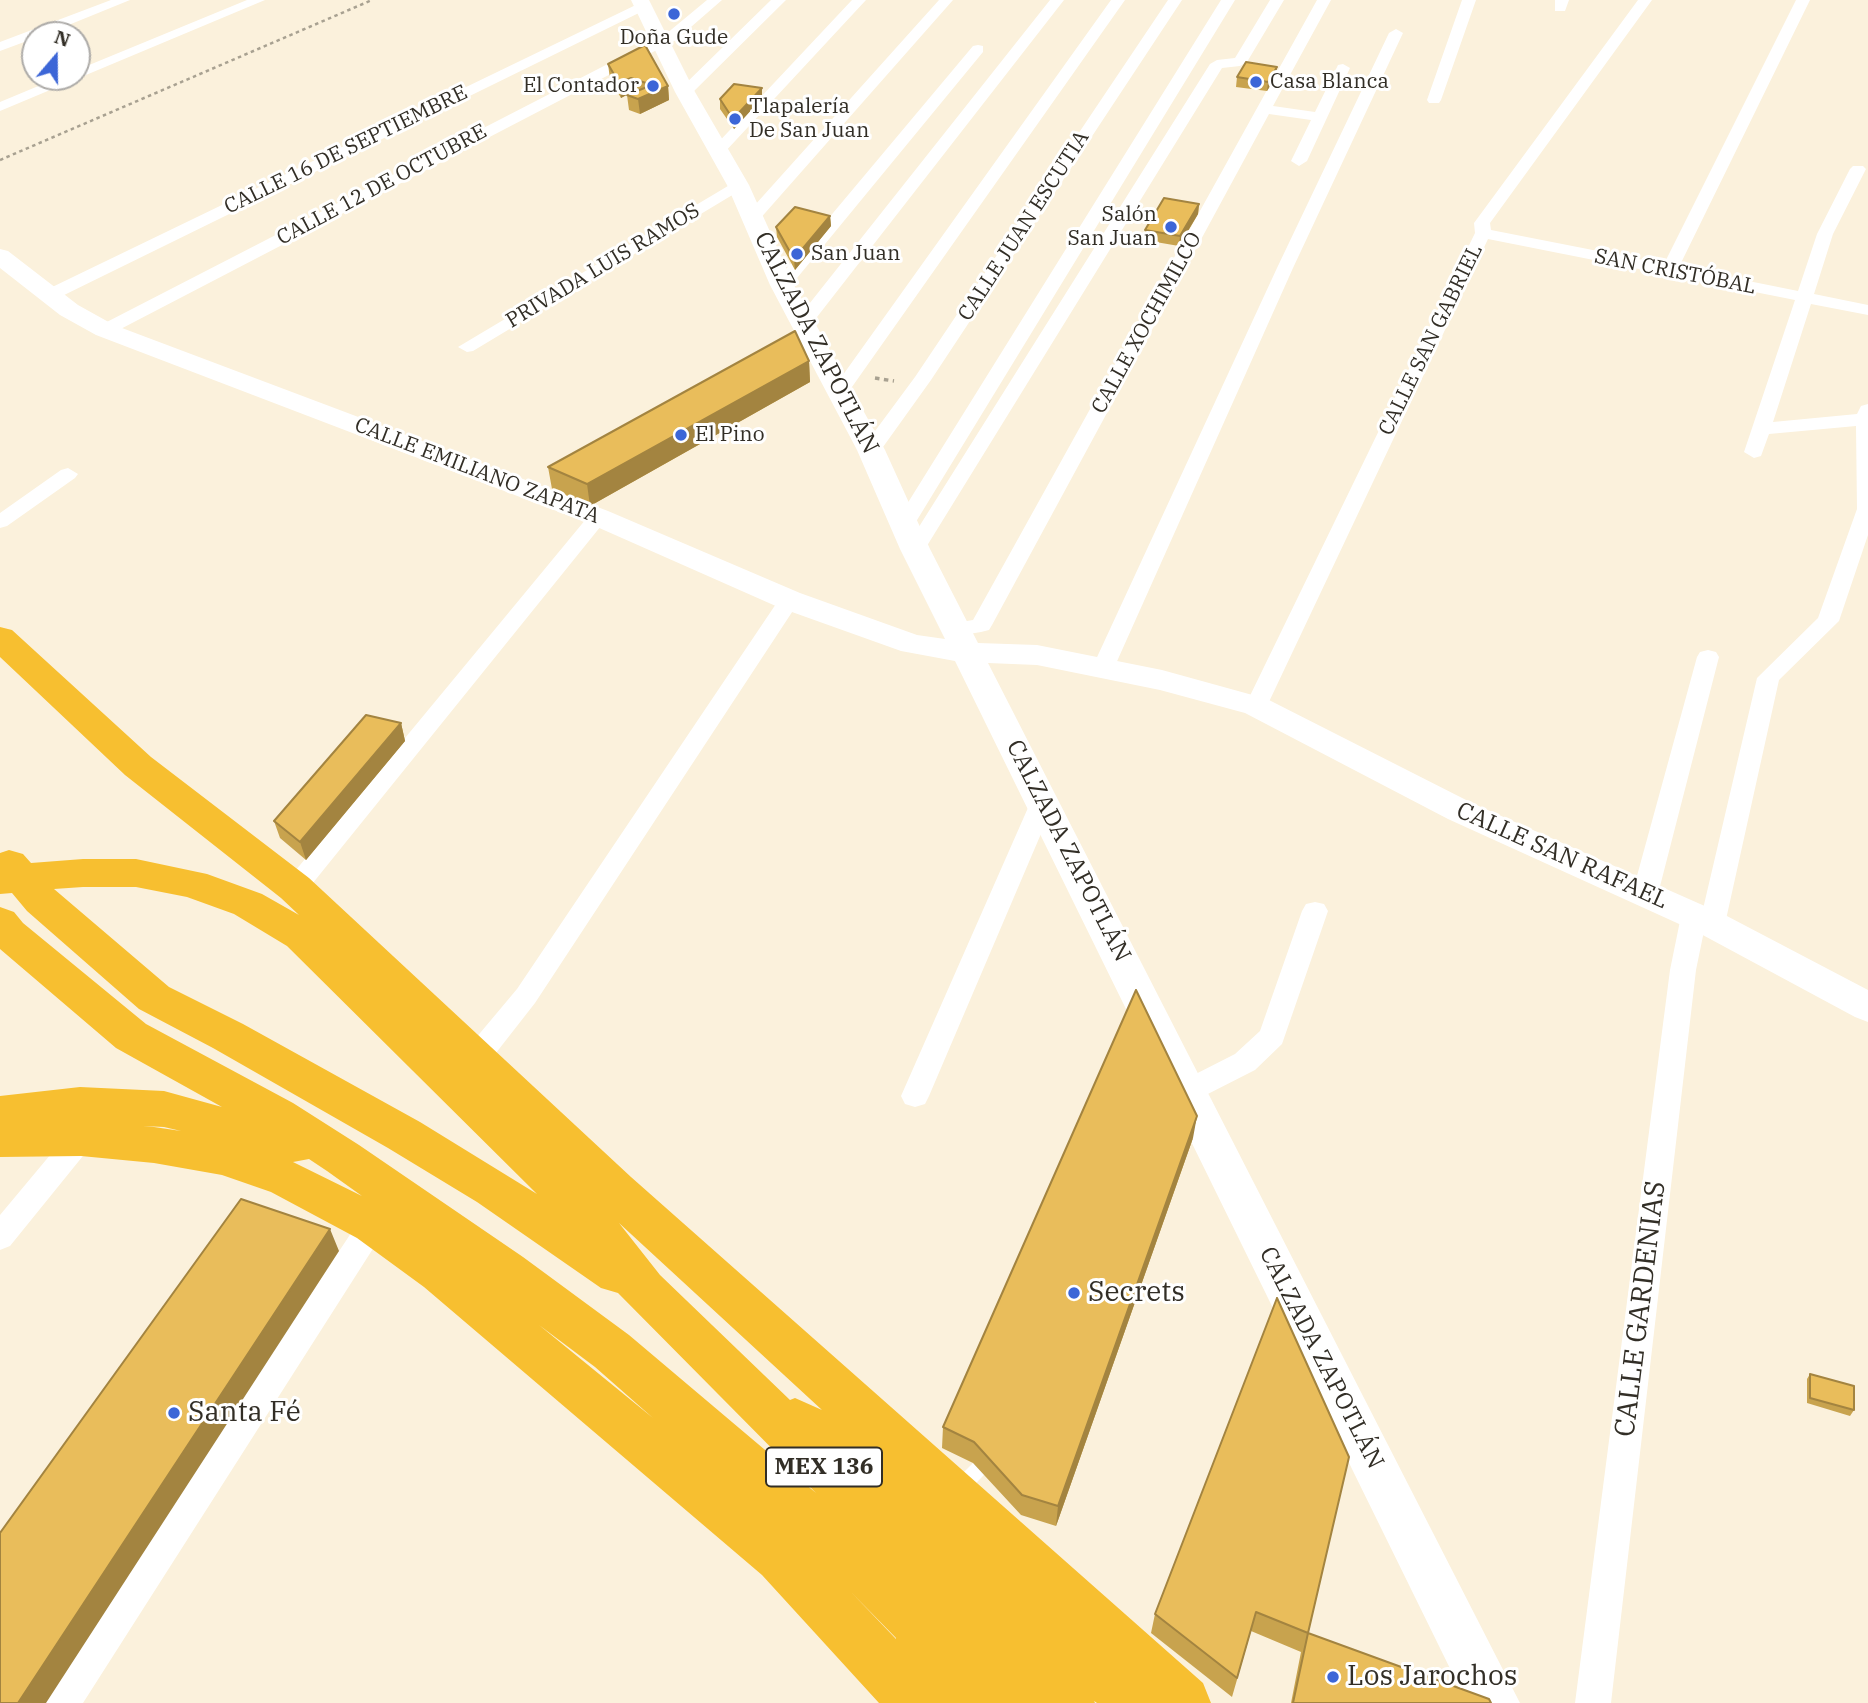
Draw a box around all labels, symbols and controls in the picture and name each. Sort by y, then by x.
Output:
marker: Doña Gude [666,6,682,22]
north arrow [21,21,91,91]
text: N [51,24,74,52]
place label: Doña Gude [620,25,728,51]
place label: Casa Blanca [1270,69,1389,95]
place label: El Contador [523,73,639,99]
marker: Casa Blanca [1248,74,1264,90]
marker: El Contador [645,78,661,94]
street label: CALLE 16 DE SEPTIEMBRE [220,80,472,220]
place label: Tlapalería De San Juan [749,94,869,144]
marker: Tlapalería De San Juan [727,111,743,127]
street label: CALLE 12 DE OCTUBRE [273,119,491,251]
street label: CALLE JUAN ESCUTIA [953,126,1095,326]
street label: PRIVADA LUIS RAMOS [502,198,704,334]
place label: Salón San Juan [1068,202,1157,252]
marker: Salón San Juan [1163,219,1179,235]
street label: CALZADA ZAPOTLÁN [748,227,884,459]
street label: CALLE XOCHIMILCO [1087,228,1207,418]
street label: CALLE SAN GABRIEL [1374,240,1488,440]
place label: San Juan [811,241,900,267]
street label: SAN CRISTÓBAL [1592,244,1758,300]
marker: San Juan [789,246,805,262]
street label: CALLE EMILIANO ZAPATA [351,413,603,529]
place label: El Pino [695,422,765,448]
marker: El Pino [673,427,689,443]
street label: CALZADA ZAPOTLÁN [1000,735,1136,967]
street label: CALLE SAN RAFAEL [1452,796,1672,916]
street label: CALLE GARDENIAS [1609,1179,1673,1439]
street label: CALZADA ZAPOTLÁN [1253,1242,1389,1474]
place label: Secrets [1088,1276,1185,1310]
marker: Secrets [1066,1285,1082,1301]
place label: Santa Fé [188,1396,301,1430]
marker: Santa Fé [166,1405,182,1421]
road number: MEX 136 [766,1448,882,1486]
place label: Los Jarochos [1347,1660,1517,1694]
marker: Los Jarochos [1325,1669,1341,1685]

